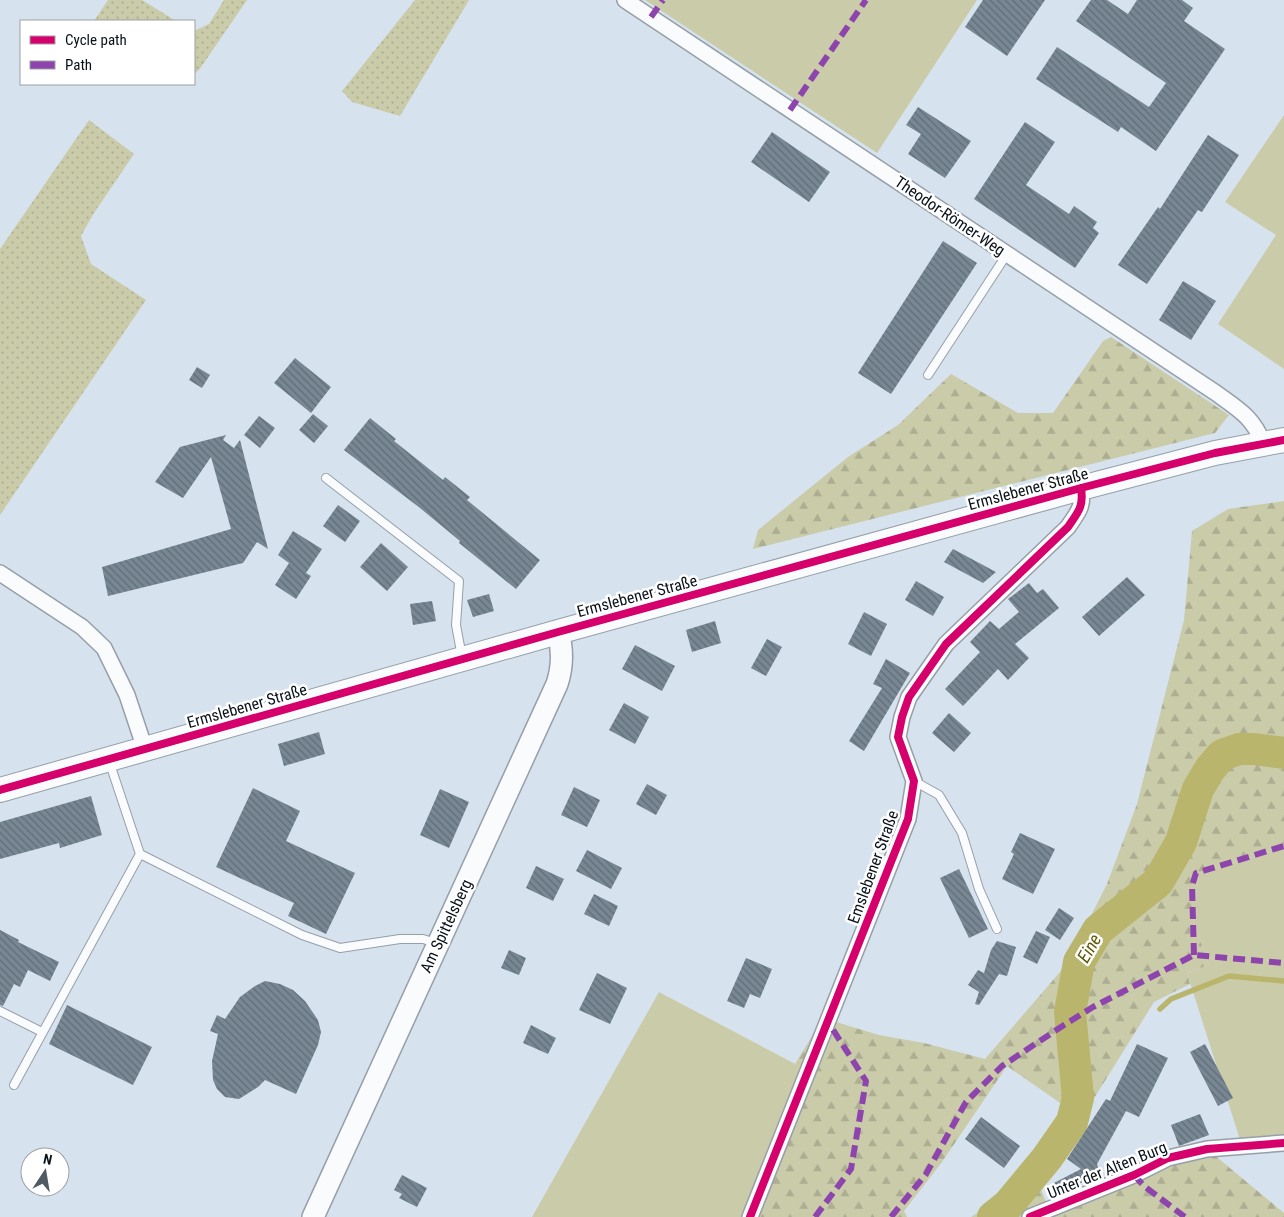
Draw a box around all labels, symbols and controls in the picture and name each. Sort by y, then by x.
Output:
legend [20,20,195,85]
text: Cycle path [65,31,127,49]
text: Path [65,56,92,74]
street label: Theodor-Römer-Weg [891,172,1009,260]
street label: Ermslebener Straße [966,464,1090,514]
street label: Ermslebener Straße [575,571,699,621]
street label: Ermslebener Straße [185,680,309,732]
street label: Emslebener Straße [844,808,902,926]
street label: Am Spittelsberg [416,876,476,976]
water label: Eine [1073,930,1105,966]
street label: Unter der Alten Burg [1044,1137,1170,1203]
north arrow [20,1147,70,1197]
text: N [42,1151,54,1168]

